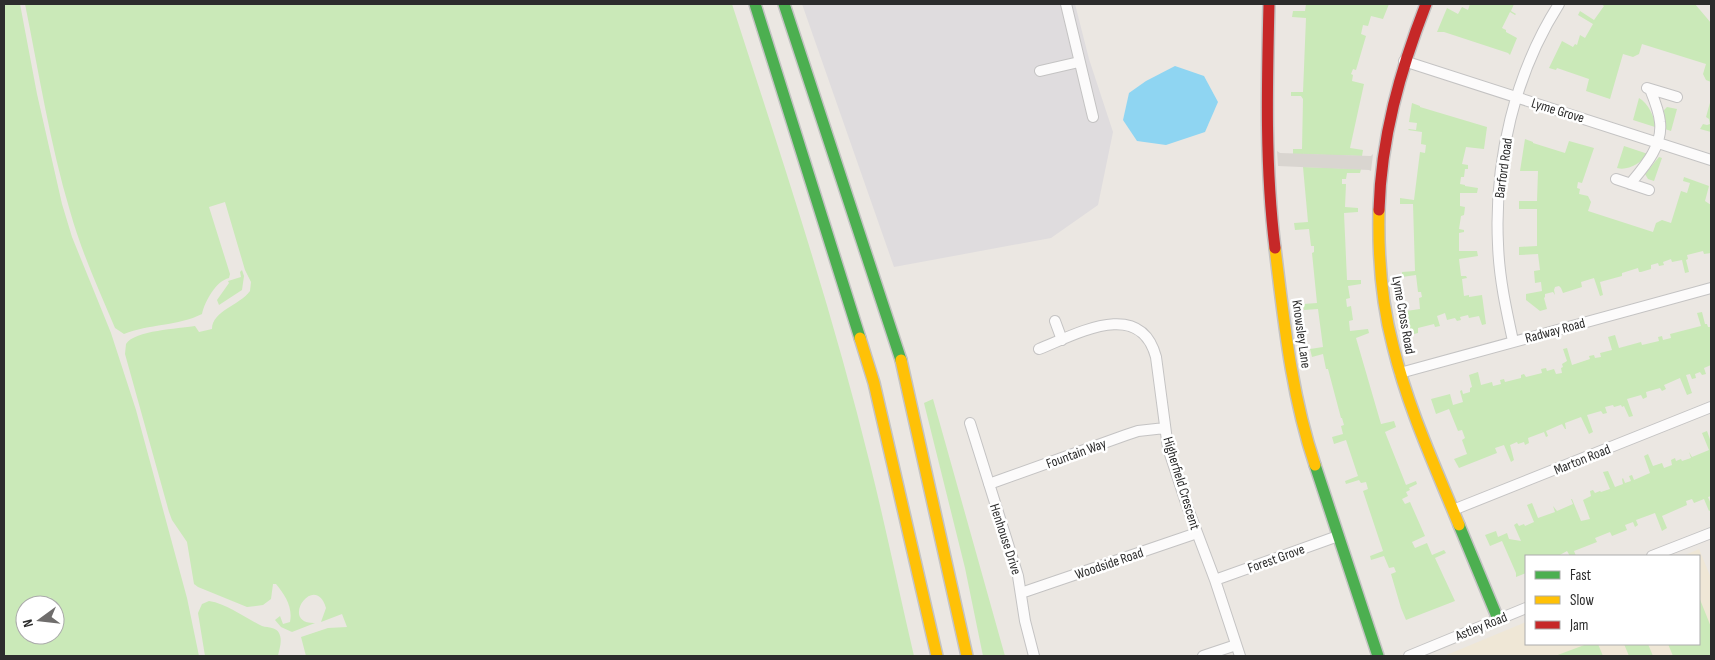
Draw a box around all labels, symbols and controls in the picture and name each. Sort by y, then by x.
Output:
street label: Lyme Grove [1529,94,1586,127]
street label: Barford Road [1491,137,1516,199]
street label: Lyme Cross Road [1388,275,1419,356]
street label: Knowsley Lane [1288,299,1315,369]
street label: Radway Road [1523,314,1587,347]
street label: Fountain Way [1044,435,1109,472]
street label: Higherfield Crescent [1159,435,1204,532]
street label: Marton Road [1551,440,1613,478]
street label: Henhouse Drive [986,501,1025,577]
street label: Forest Grove [1245,540,1307,577]
street label: Woodside Road [1073,544,1146,583]
legend [1525,555,1700,645]
text: Fast [1570,566,1592,585]
text: Slow [1570,591,1594,610]
north arrow [15,595,65,645]
street label: Astley Road [1452,608,1510,645]
text: Jam [1569,616,1588,635]
text: N [19,617,37,629]

